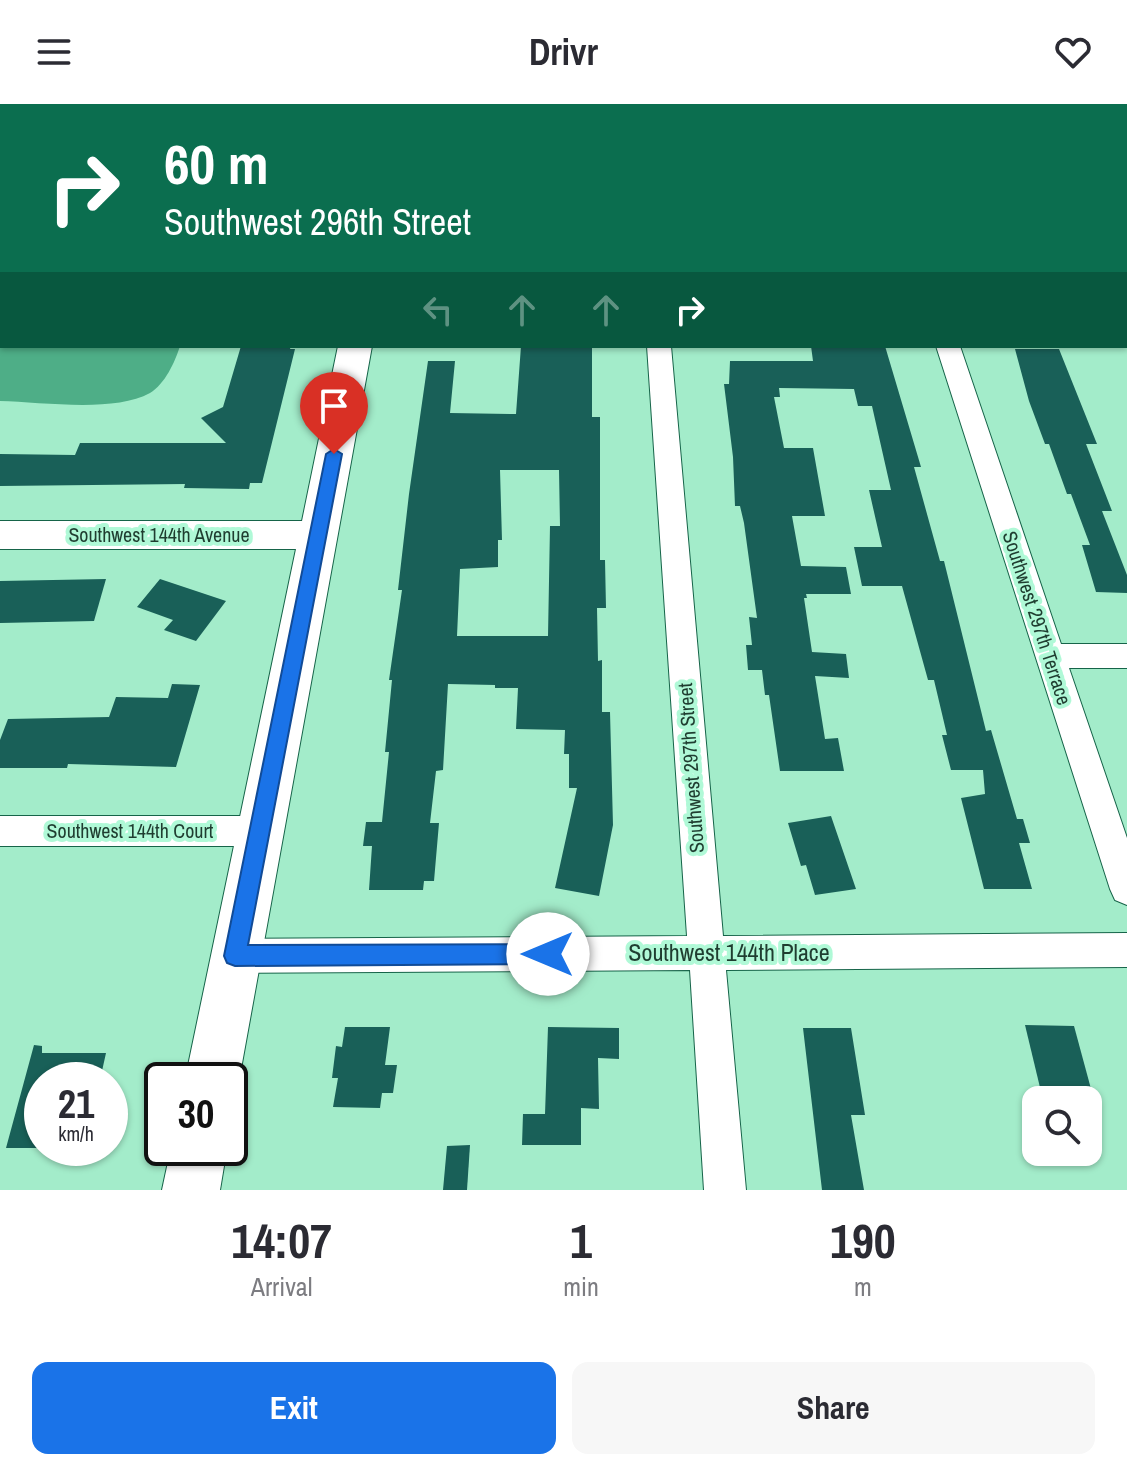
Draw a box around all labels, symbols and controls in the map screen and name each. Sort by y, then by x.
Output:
text: Drivr [529,28,598,76]
icon: menu [32,30,76,74]
icon: heart [1051,30,1095,74]
text: 60 m [164,126,269,201]
icon: right [32,136,136,240]
text: Southwest 296th Street [164,198,471,246]
icon: left [416,288,460,332]
icon: ahead [500,288,544,332]
icon: ahead [584,288,628,332]
icon: right [668,288,712,332]
pin [300,372,368,454]
icon: arrive [312,384,356,428]
street label: Southwest 144th Avenue [68,521,250,548]
street label: Southwest 297th Terrace [997,528,1078,708]
street label: Southwest 297th Street [671,682,710,854]
street label: Southwest 144th Court [47,817,214,844]
position arrow [506,912,590,996]
street label: Southwest 144th Place [628,936,830,968]
speed limit sign: 30 [144,1062,248,1166]
text: 21 [58,1077,94,1130]
map controls [1022,1086,1102,1166]
button: search [1022,1086,1102,1166]
text: km/h [58,1120,94,1147]
text: 14:07 [231,1208,332,1273]
text: 1 [570,1208,592,1273]
text: 190 [830,1208,896,1273]
text: Arrival [251,1269,312,1304]
text: min [563,1269,599,1304]
text: m [854,1269,872,1304]
button: Exit [32,1362,556,1454]
button: Share [572,1362,1095,1454]

